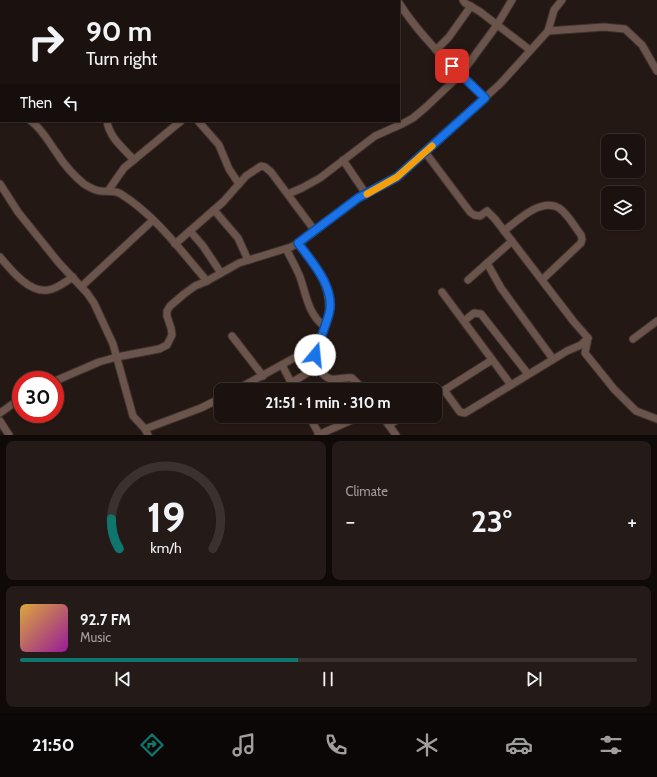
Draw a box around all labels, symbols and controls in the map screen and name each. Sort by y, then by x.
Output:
text: 90 m [86,14,152,48]
icon: right [20,16,72,68]
text: Turn right [86,48,157,70]
pin [435,49,469,83]
icon: arrive [441,55,463,77]
icon: left [60,92,82,114]
text: Then [20,94,52,112]
map controls [601,134,645,230]
button: search [601,134,645,178]
button: layers [601,186,645,230]
position arrow [294,334,336,376]
speed limit sign: 30 [12,371,64,423]
text: 21:51 · 1 min · 310 m [265,394,391,412]
text: Climate [346,483,388,499]
text: 19 [146,491,185,541]
text: 23° [471,503,512,540]
text: − [346,508,355,535]
text: + [627,508,637,535]
text: km/h [150,538,181,556]
text: 92.7 FM [80,611,131,629]
text: Music [80,629,111,645]
icon: previous [112,668,134,690]
icon: pause [317,668,339,690]
icon: next [523,668,545,690]
icon: directions [138,731,166,759]
icon: music [230,731,258,759]
icon: phone [322,731,350,759]
icon: climate [413,731,441,759]
icon: car [505,731,533,759]
icon: filters [597,731,625,759]
text: 21:50 [32,734,74,756]

